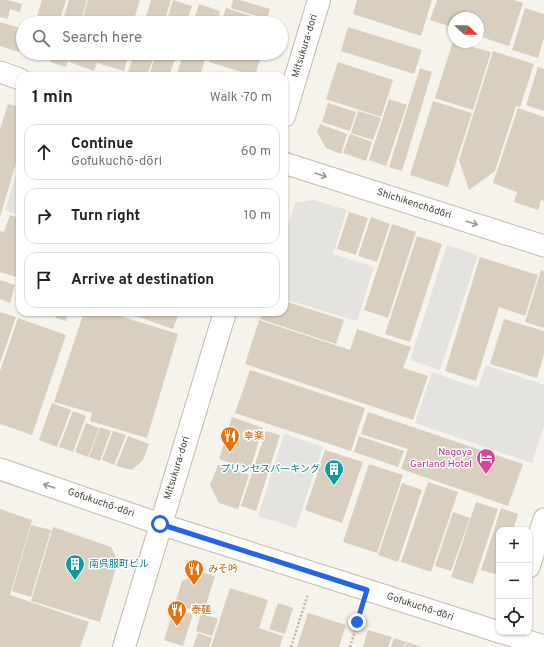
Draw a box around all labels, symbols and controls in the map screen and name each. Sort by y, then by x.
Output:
north arrow [448,12,484,48]
street label: Mitsukura-dori [289,13,321,79]
search box [16,16,288,60]
icon: search [30,27,52,49]
text: Search here [62,29,142,48]
text: 1 min [32,87,73,109]
text: Walk · 70 m [210,90,272,106]
text: Continue [71,135,133,154]
icon: ahead [33,141,55,163]
text: 60 m [241,144,271,160]
text: Gofukuchō-dōri [71,154,162,170]
one-way arrow [314,172,327,179]
street label: Shichikenchōdōri [375,186,453,222]
icon: right [33,205,55,227]
text: Turn right [71,207,140,226]
text: 10 m [244,208,271,224]
one-way arrow [465,219,477,227]
icon: arrive [33,269,55,291]
text: Arrive at destination [71,271,214,290]
restaurant icon: 幸楽 [219,425,241,453]
place label: 幸楽 [244,430,264,443]
street label: Mitsukura-dori [161,435,193,501]
place label: Nagoya Garland Hotel [410,446,472,471]
hotel icon: Nagoya Garland Hotel [475,447,497,475]
building icon: プリンセスパーキング [323,458,345,486]
place label: プリンセスパーキング [220,463,320,476]
one-way arrow [43,481,55,489]
street label: Gofukuchō-dōri [66,485,136,521]
route start [151,515,169,533]
map controls [496,527,532,635]
button: + [496,527,532,563]
building icon: 南呉服町ビル [64,553,86,581]
place label: 南呉服町ビル [89,558,149,571]
restaurant icon: みそ吟 [183,558,205,586]
place label: みそ吟 [208,563,238,576]
button: − [496,563,532,599]
street label: Gofukuchō-dōri [385,590,455,624]
restaurant icon: 泰麺 [166,599,188,627]
button: locate [496,599,532,635]
place label: 泰麺 [191,604,211,617]
route end [348,613,366,631]

